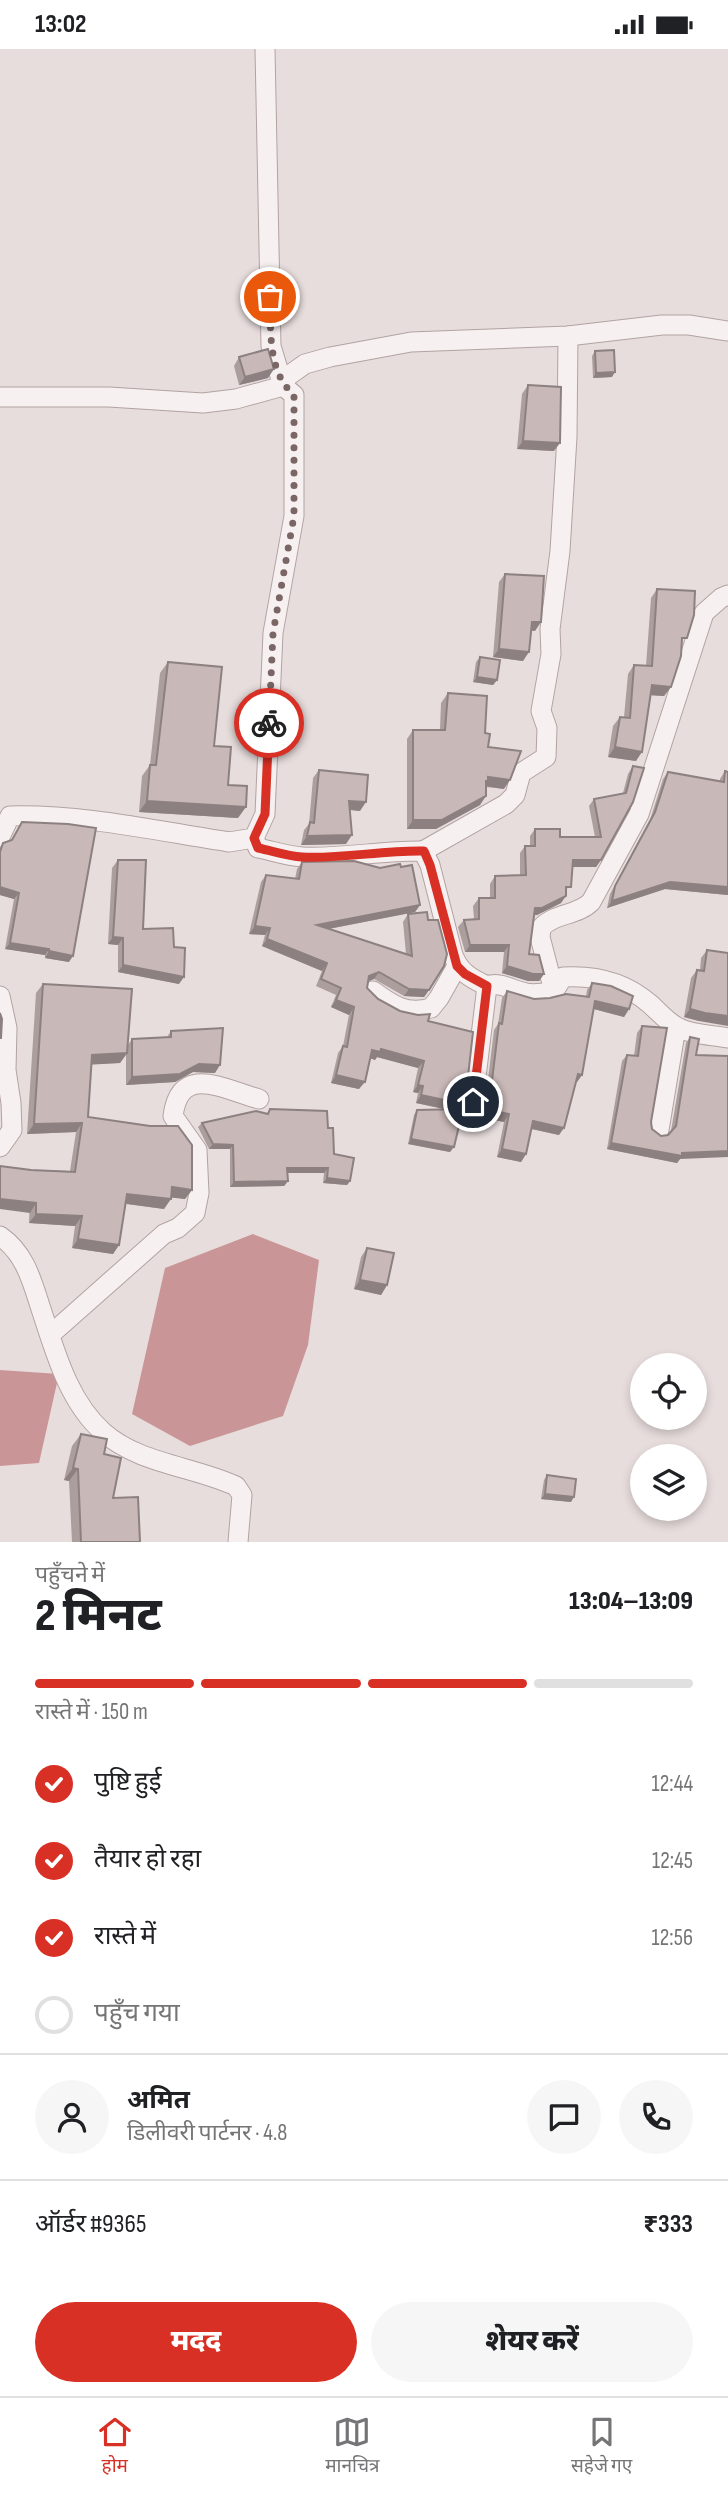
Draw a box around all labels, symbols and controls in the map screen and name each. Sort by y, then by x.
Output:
text: 13:02 [35,9,86,40]
pin [240,267,300,327]
icon: bag [251,278,289,316]
courier [234,688,304,758]
icon: bike [250,704,288,742]
pin [443,1072,503,1132]
icon: home [454,1083,492,1121]
map controls [630,1353,707,1521]
button: locate [630,1353,707,1430]
button: layers [630,1444,707,1521]
text: पहुँचने में [35,1561,105,1589]
text: 13:04–13:09 [569,1586,693,1617]
text: 2 मिनट [35,1589,162,1644]
text: रास्ते में · 150 m [35,1698,148,1726]
icon: check [35,1765,73,1803]
text: पुष्टि हुई [94,1767,161,1798]
text: 12:44 [652,1770,693,1798]
icon: check [35,1842,73,1880]
text: तैयार हो रहा [94,1844,201,1875]
text: 12:45 [652,1847,693,1875]
icon: check [35,1919,73,1957]
text: रास्ते में [94,1921,156,1952]
text: 12:56 [652,1924,693,1952]
text: पहुँच गया [94,1998,180,2029]
button: person [35,2080,109,2154]
button: chat [527,2080,601,2154]
button: phone [619,2080,693,2154]
text: अमित [127,2085,190,2116]
text: डिलीवरी पार्टनर · 4.8 [127,2119,287,2147]
text: ऑर्डर #9365 [35,2209,146,2240]
text: ₹333 [643,2209,693,2240]
button: मदद [35,2302,357,2382]
button: शेयर करें [371,2302,693,2382]
tab: होम [96,2413,134,2480]
tab: मानचित्र [325,2413,380,2480]
tab: सहेजे गए [571,2413,632,2480]

